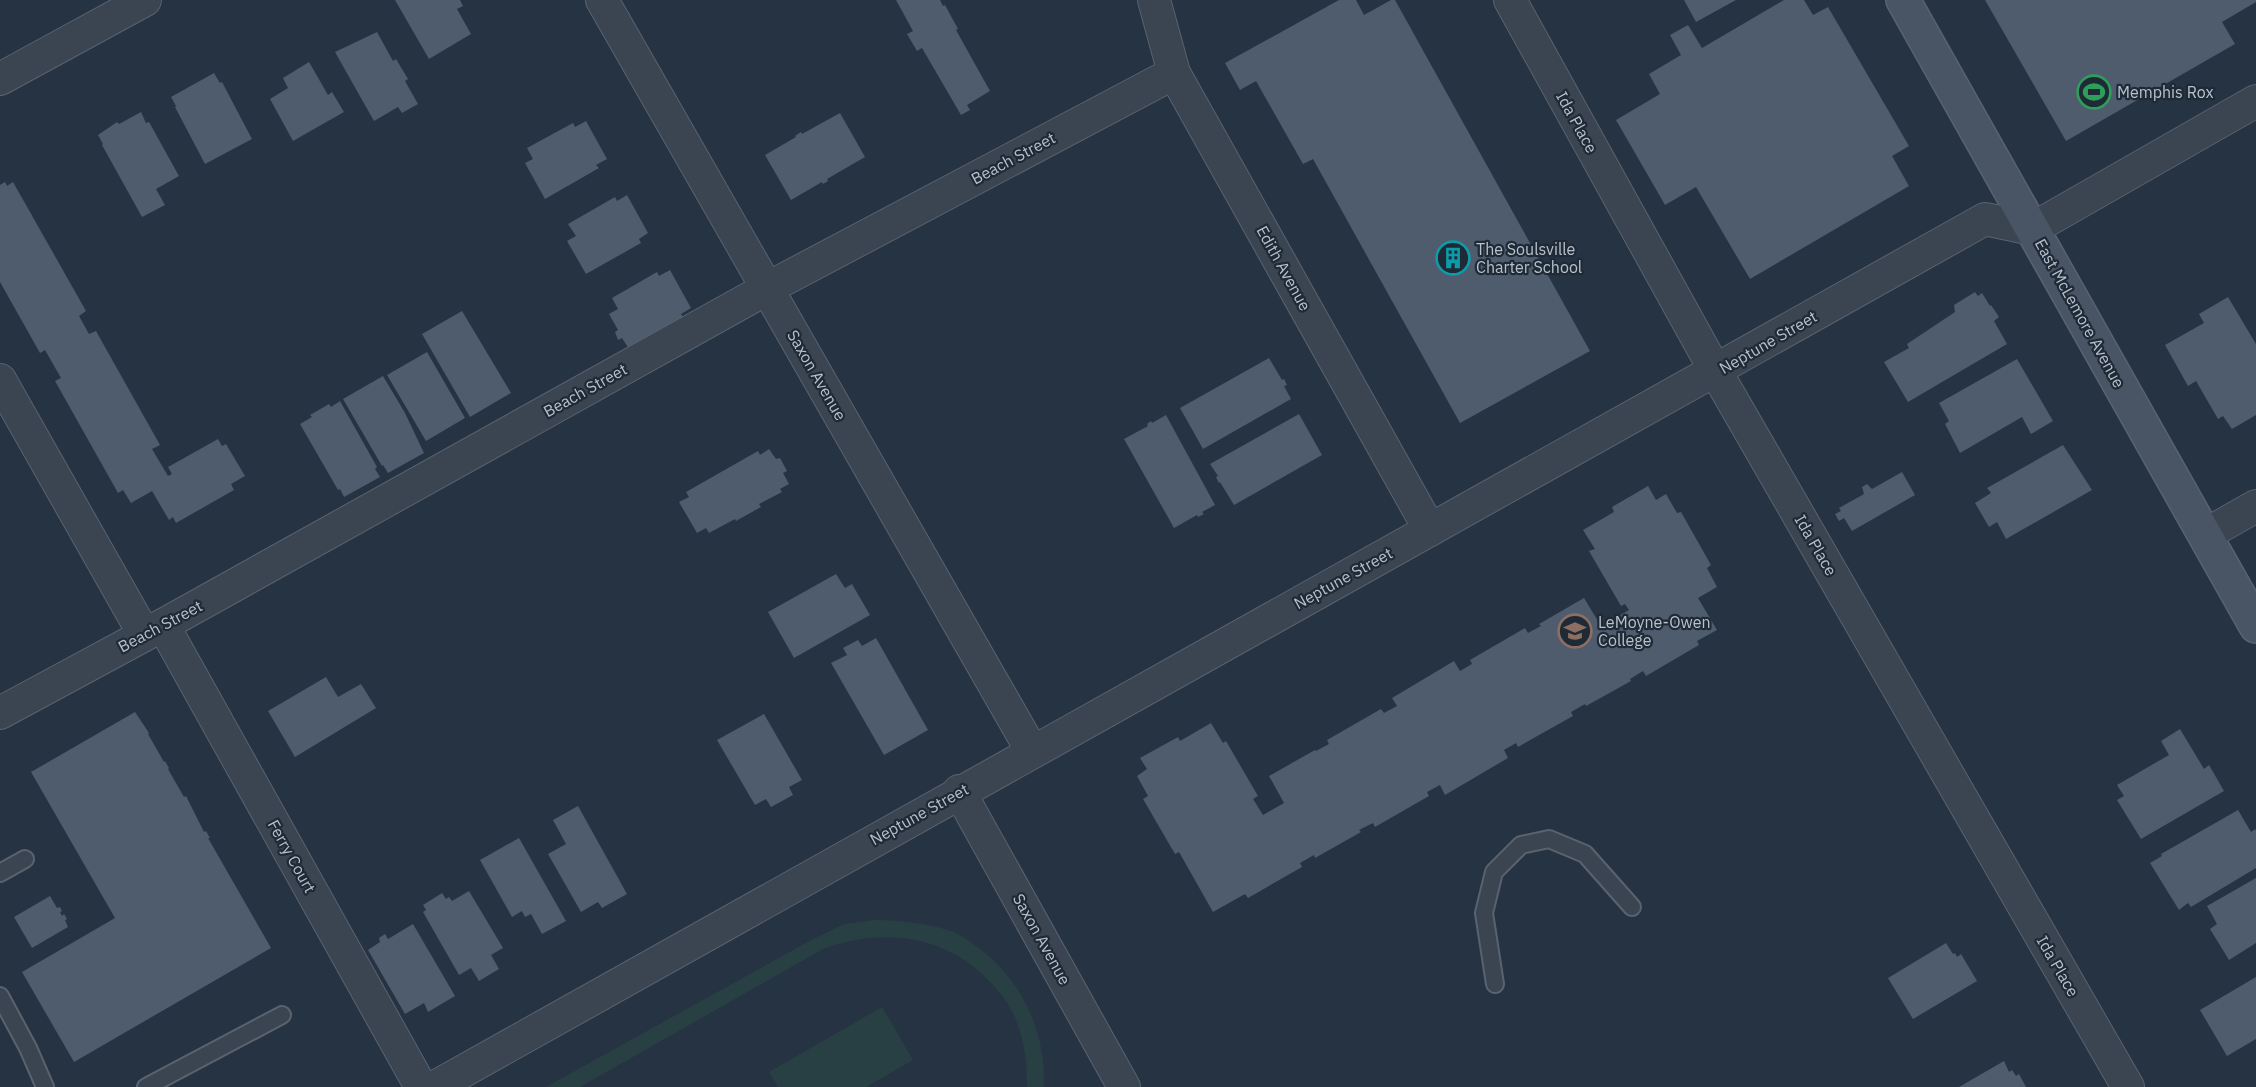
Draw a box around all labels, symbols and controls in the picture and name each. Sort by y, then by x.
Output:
sports icon: Memphis Rox [2076,74,2112,110]
place label: Memphis Rox [2117,82,2214,102]
street label: Ida Place [1552,88,1602,156]
street label: Beach Street [967,127,1059,189]
street label: Edith Avenue [1252,222,1316,314]
street label: East McLemore Avenue [2031,235,2129,391]
place label: The Soulsville Charter School [1476,239,1582,277]
building icon: The Soulsville Charter School [1435,240,1471,276]
street label: Neptune Street [1716,306,1820,378]
street label: Saxon Avenue [783,326,851,424]
street label: Beach Street [540,359,630,421]
street label: Ida Place [1791,511,1842,579]
street label: Neptune Street [1290,543,1396,613]
street label: Beach Street [114,595,206,657]
place label: LeMoyne-Owen College [1598,612,1711,650]
school or university icon: LeMoyne-Owen College [1557,613,1593,649]
street label: Neptune Street [866,779,972,849]
street label: Ferry Court [264,816,320,896]
street label: Saxon Avenue [1009,890,1075,988]
street label: Ida Place [2033,932,2084,1000]

